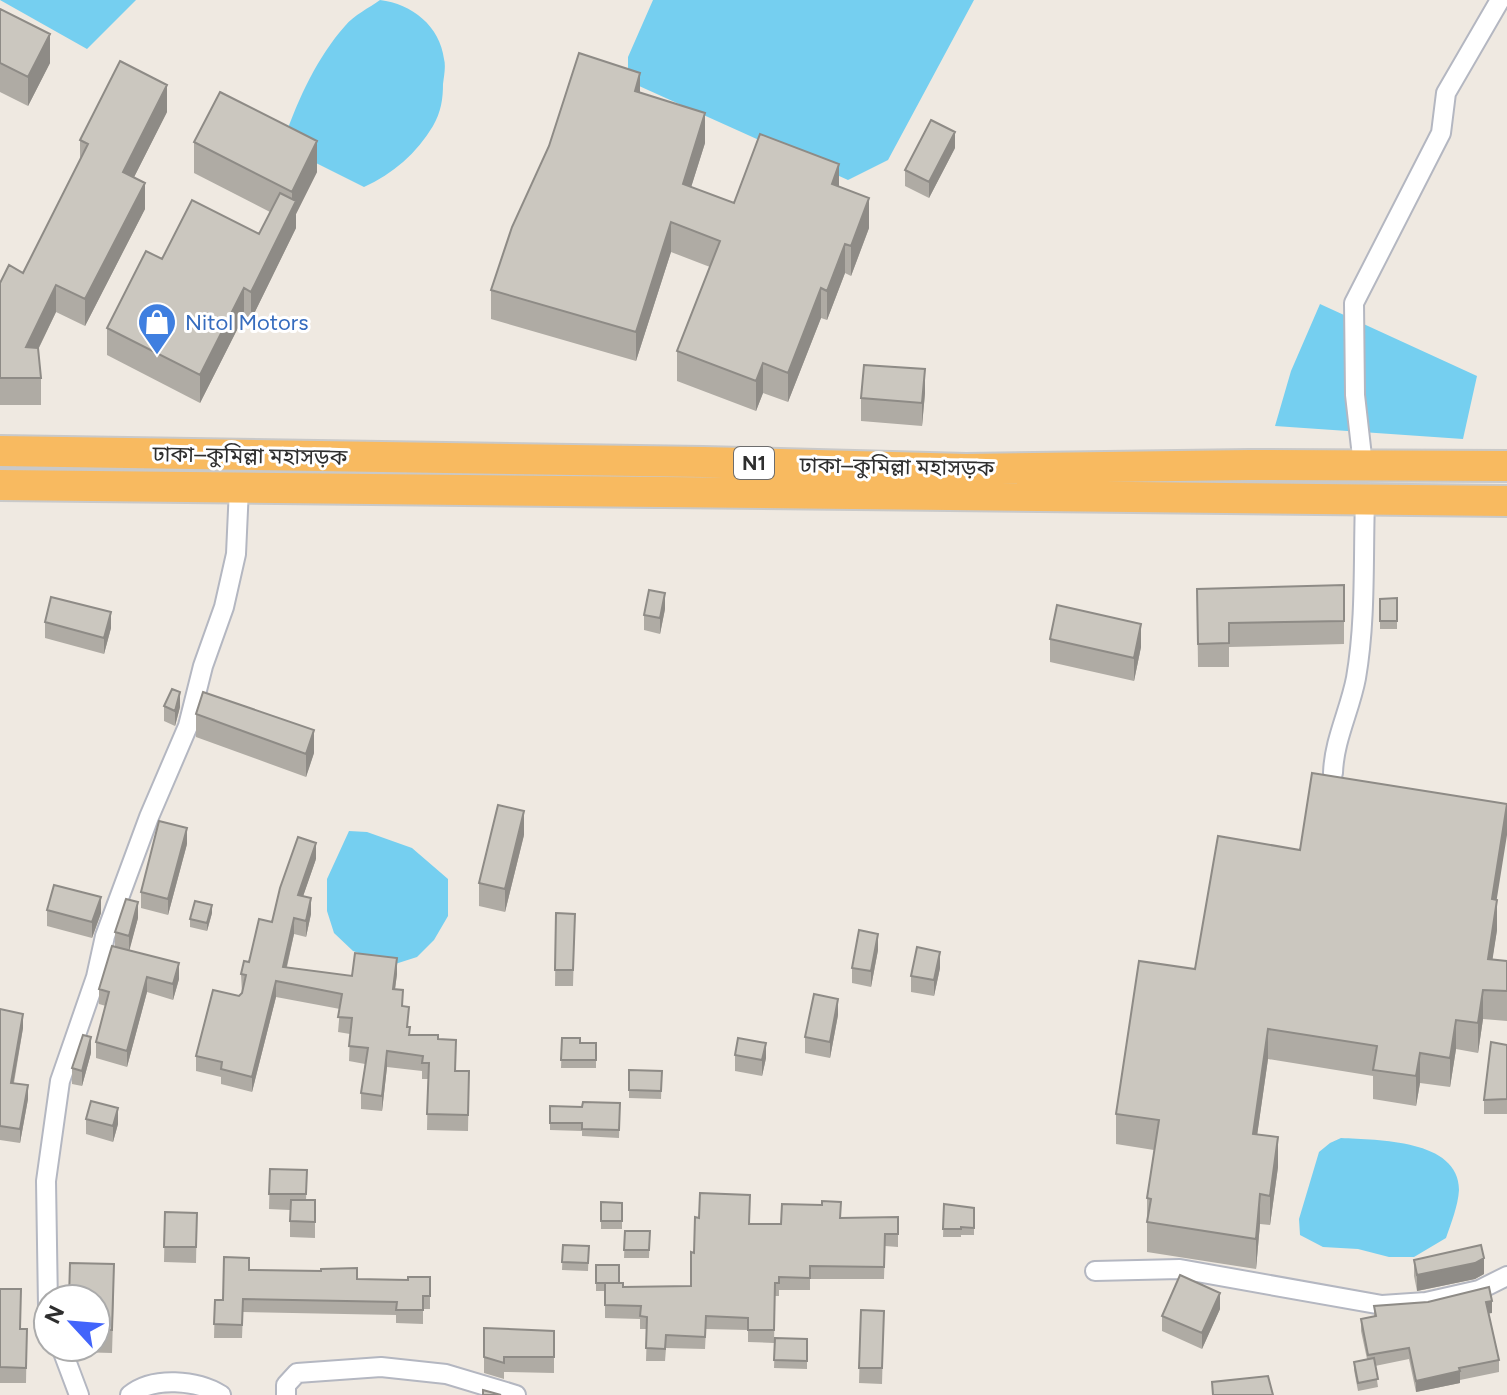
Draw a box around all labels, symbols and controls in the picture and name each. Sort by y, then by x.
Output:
shop icon: Nitol Motors [136,301,178,356]
place label: Nitol Motors [185,309,309,336]
street label: ঢাকা–কুমিল্লা মহাসড়ক [151,440,348,471]
road number: N1 [734,447,774,479]
street label: ঢাকা–কুমিল্লা মহাসড়ক [798,451,995,482]
north arrow [32,1283,112,1363]
text: N [39,1301,70,1328]

